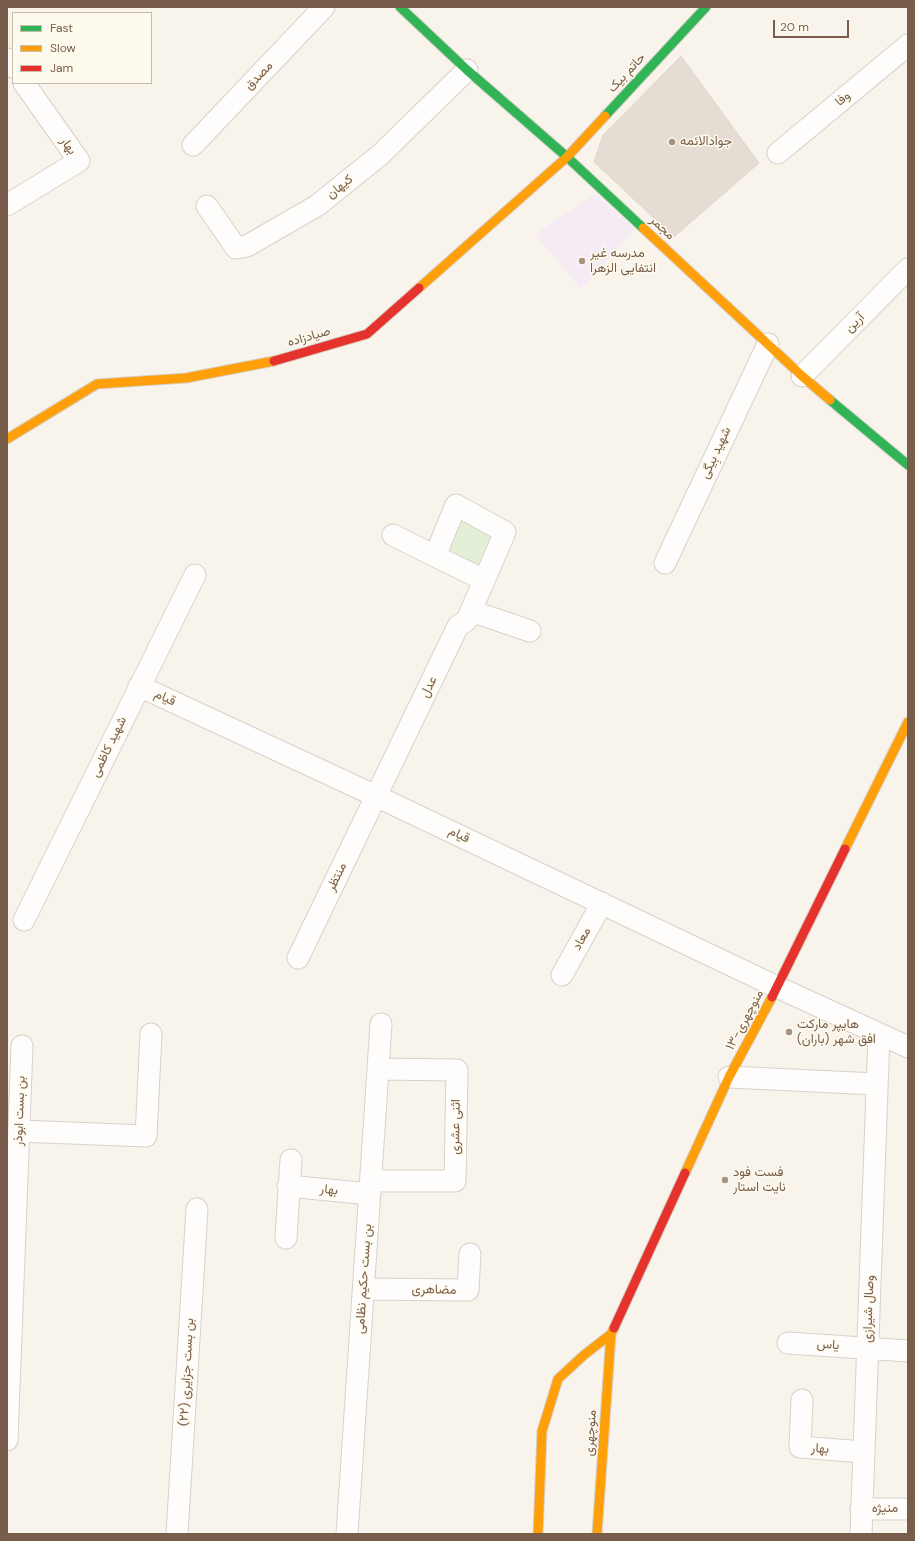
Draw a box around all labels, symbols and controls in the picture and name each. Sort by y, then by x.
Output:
legend [12,12,152,84]
scale bar [775,12,851,38]
text: 20 m [780,19,809,35]
text: Fast [50,20,73,36]
text: Slow [50,40,76,56]
street label: حاتم بیک [605,50,649,96]
street label: مصدق [242,58,276,94]
text: Jam [50,60,73,76]
street label: وفا [832,88,854,110]
street label: بهار [56,134,80,158]
place label: جوادالائمه [680,134,732,150]
marker: جوادالائمه [667,137,677,147]
street label: کیهان [323,172,357,202]
street label: مجمر [646,213,678,243]
place label: مدرسه غیر انتفایی الزهرا [590,246,656,277]
marker: مدرسه غیر انتفایی الزهرا [577,256,587,266]
street label: آرین [842,310,868,336]
street label: صیادزاده [286,323,332,351]
street label: شهید بِیگی [697,425,735,481]
street label: عدل [417,674,441,700]
street label: قیام [152,686,178,710]
street label: شهید کاظمی [88,714,130,780]
street label: قیام [446,823,472,847]
street label: منتظر [323,860,351,894]
street label: معاد [569,925,595,953]
street label: ۱۳-منوچهری [723,987,767,1053]
place label: هایپر مارکت افق شهر (باران) [797,1017,876,1048]
marker: هایپر مارکت افق شهر (باران) [784,1027,794,1037]
street label: بن بست ابوذر [11,1076,29,1146]
street label: اثنی عشری [448,1099,464,1155]
place label: فست فود نایت استار [733,1165,786,1196]
marker: فست فود نایت استار [720,1175,730,1185]
street label: بهار [319,1181,339,1199]
street label: بن بست حکیم نظامی [352,1223,376,1335]
street label: وصال شیرازی [860,1275,878,1343]
street label: مضاهری [411,1282,457,1298]
street label: بن بست جزایری (۲۲) [176,1318,198,1426]
street label: یاس [816,1336,840,1354]
street label: منوچهری [582,1409,600,1457]
street label: بهار [810,1441,830,1457]
street label: منیژه [872,1501,898,1517]

